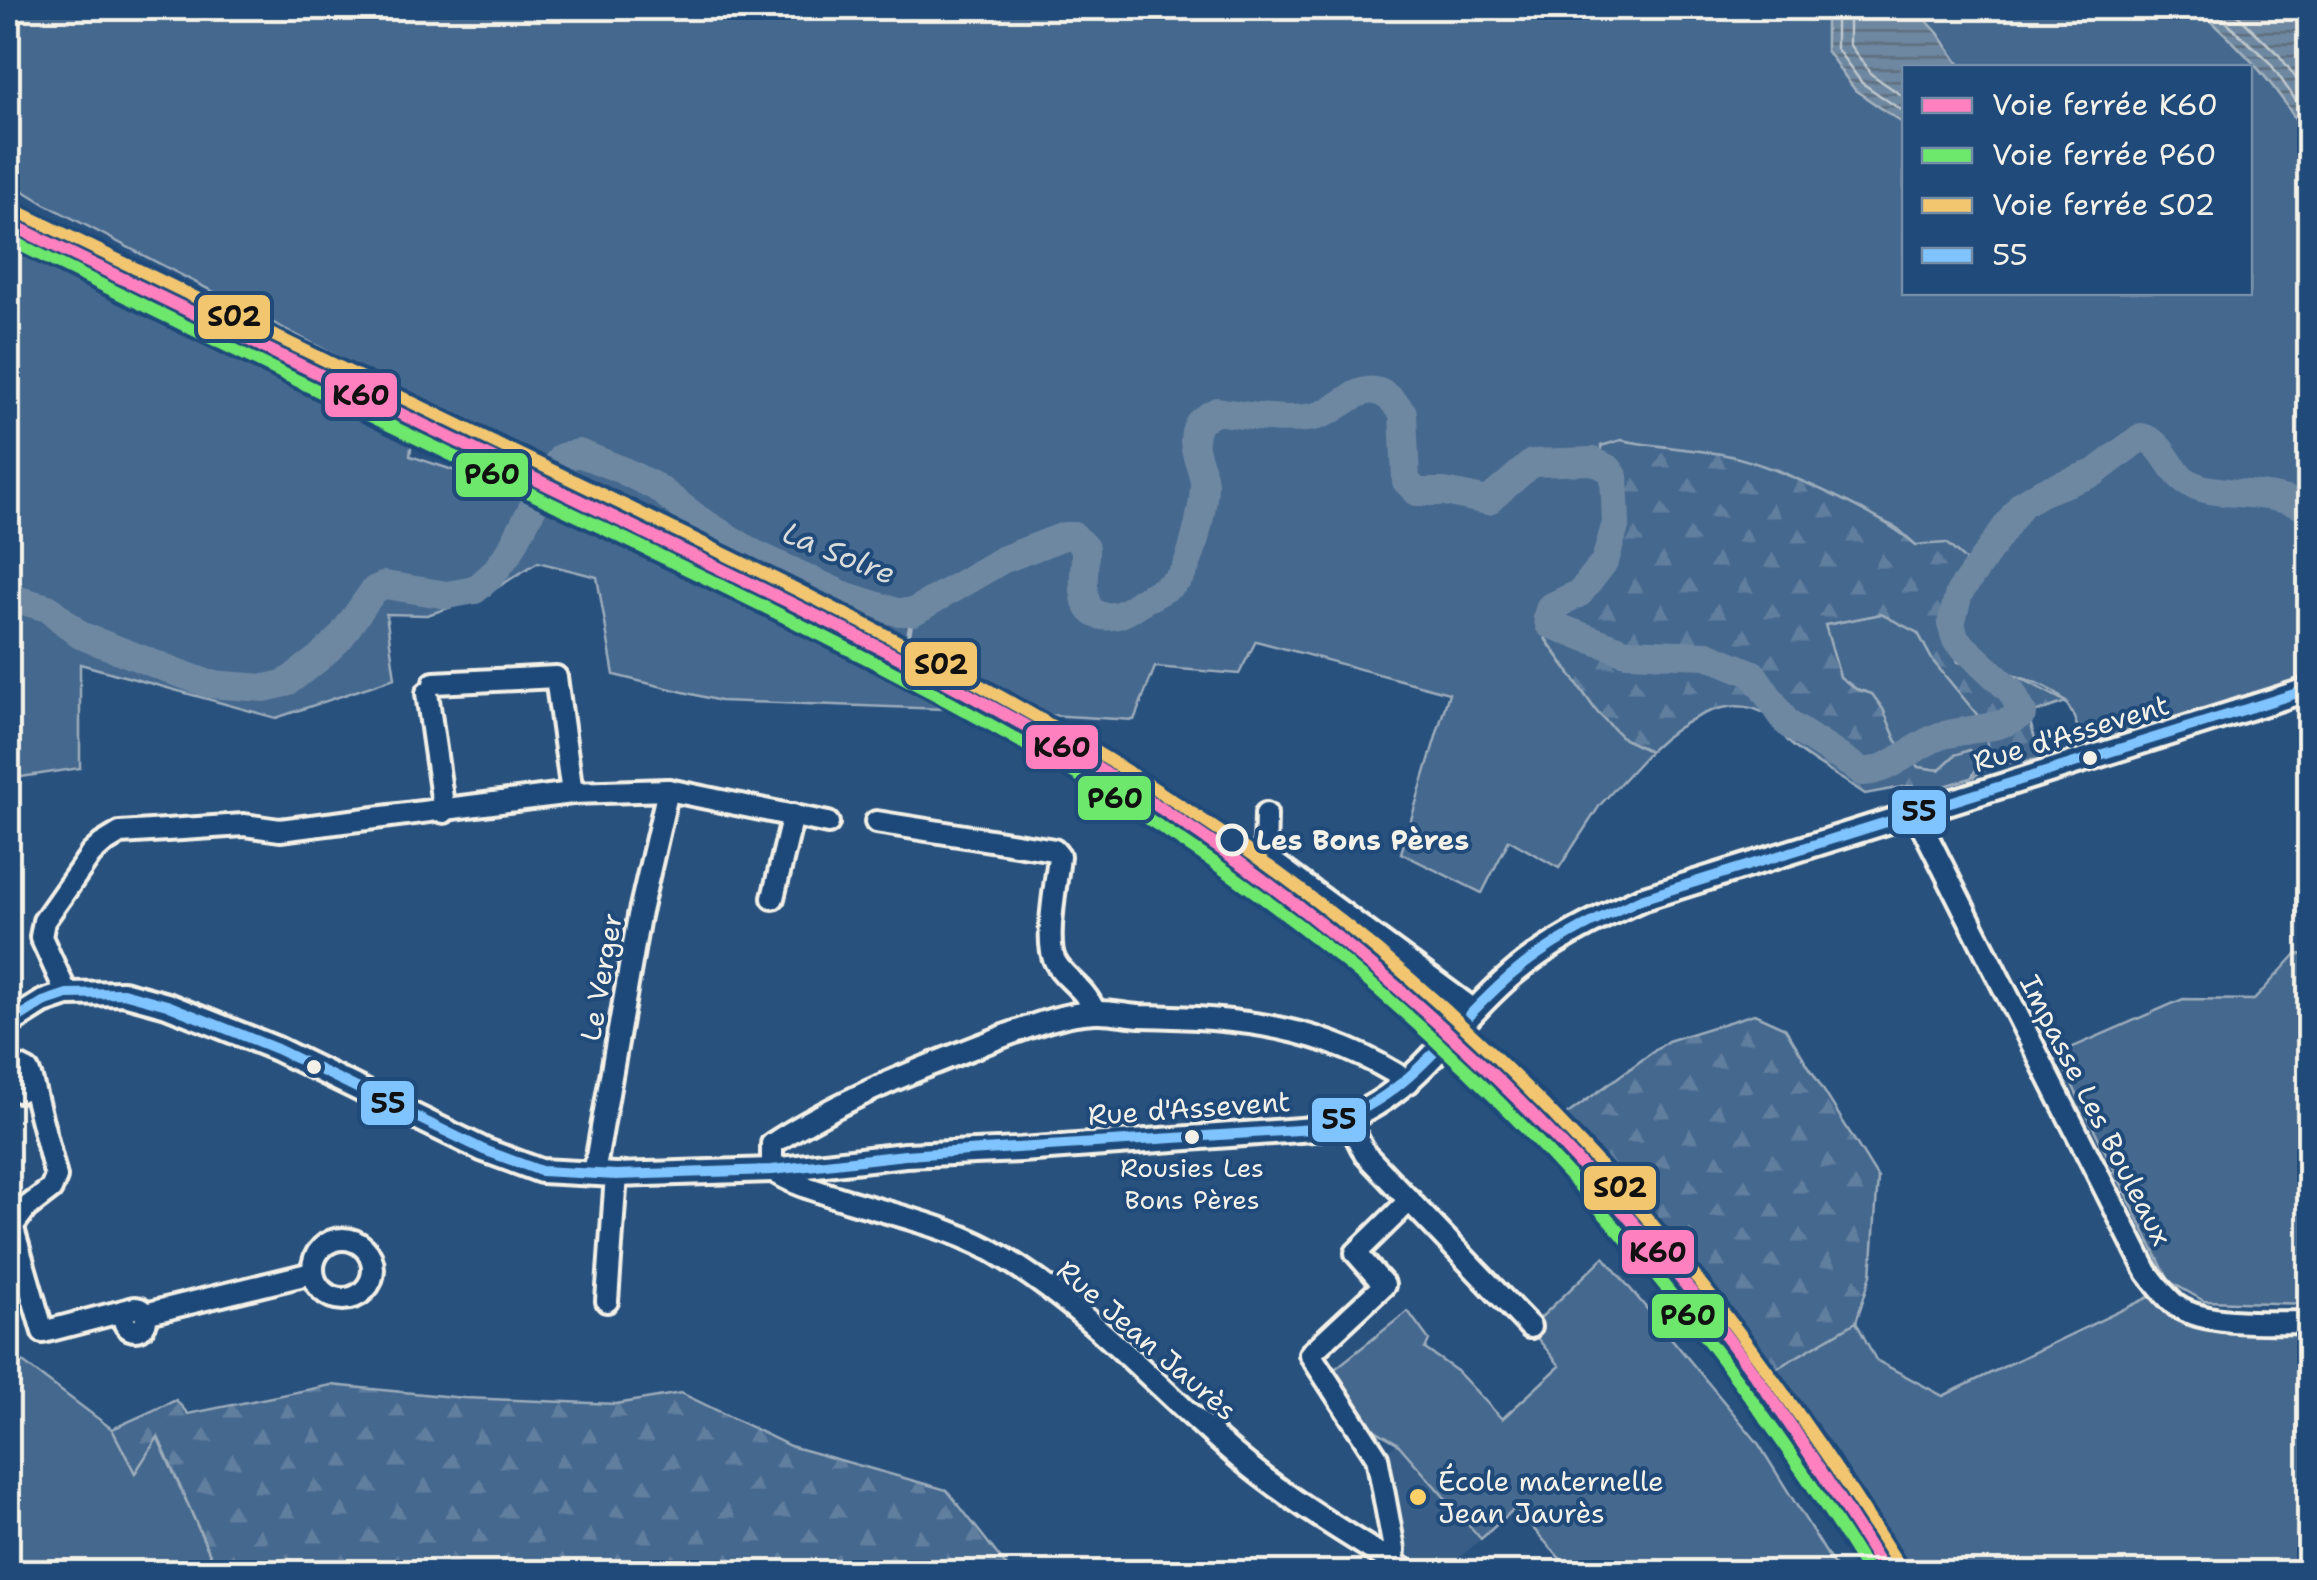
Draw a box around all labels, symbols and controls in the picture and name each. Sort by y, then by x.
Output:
legend [1902,65,2252,295]
text: Voie ferrée K60 [1992,84,2218,125]
text: Voie ferrée P60 [1992,134,2216,175]
text: Voie ferrée S02 [1992,184,2215,225]
text: 55 [1992,234,2028,275]
line badge: S02 [196,293,272,341]
text: S02 [207,297,261,335]
line badge: K60 [323,371,399,419]
text: K60 [332,376,390,414]
line badge: P60 [454,451,530,499]
text: P60 [464,455,520,493]
water label: La Solre [777,512,901,594]
line badge: S02 [903,640,979,688]
text: S02 [914,645,968,683]
street label: Rue d'Assevent [1968,685,2174,781]
line badge: K60 [1024,723,1100,771]
text: K60 [1033,728,1091,766]
unlabelled marker [2080,748,2100,768]
line badge: P60 [1076,774,1153,822]
text: P60 [1087,779,1143,817]
line badge: 55 [1890,788,1948,836]
text: 55 [1902,792,1936,830]
place label: Les Bons Pères [1256,821,1469,859]
marker: Les Bons Pères [1217,825,1247,855]
street label: Le Verger [571,910,631,1044]
street label: Impasse Les Bouleaux [2011,968,2181,1252]
unlabelled marker [304,1057,324,1077]
line badge: 55 [359,1079,416,1127]
street label: Rue d'Assevent [1086,1082,1292,1134]
text: 55 [371,1084,405,1122]
line badge: 55 [1310,1096,1368,1144]
text: 55 [1322,1100,1356,1138]
marker: Rousies Les Bons Pères [1182,1127,1202,1147]
place label: Rousies Les Bons Pères [1120,1150,1264,1217]
line badge: S02 [1582,1164,1658,1212]
text: S02 [1593,1168,1647,1206]
line badge: K60 [1620,1228,1696,1276]
text: K60 [1629,1233,1687,1271]
street label: Rue Jean Jaurès [1049,1251,1245,1429]
line badge: P60 [1650,1292,1726,1340]
text: P60 [1660,1296,1716,1334]
place label: École maternelle Jean Jaurès [1438,1462,1664,1532]
marker: École maternelle Jean Jaurès [1407,1486,1429,1508]

